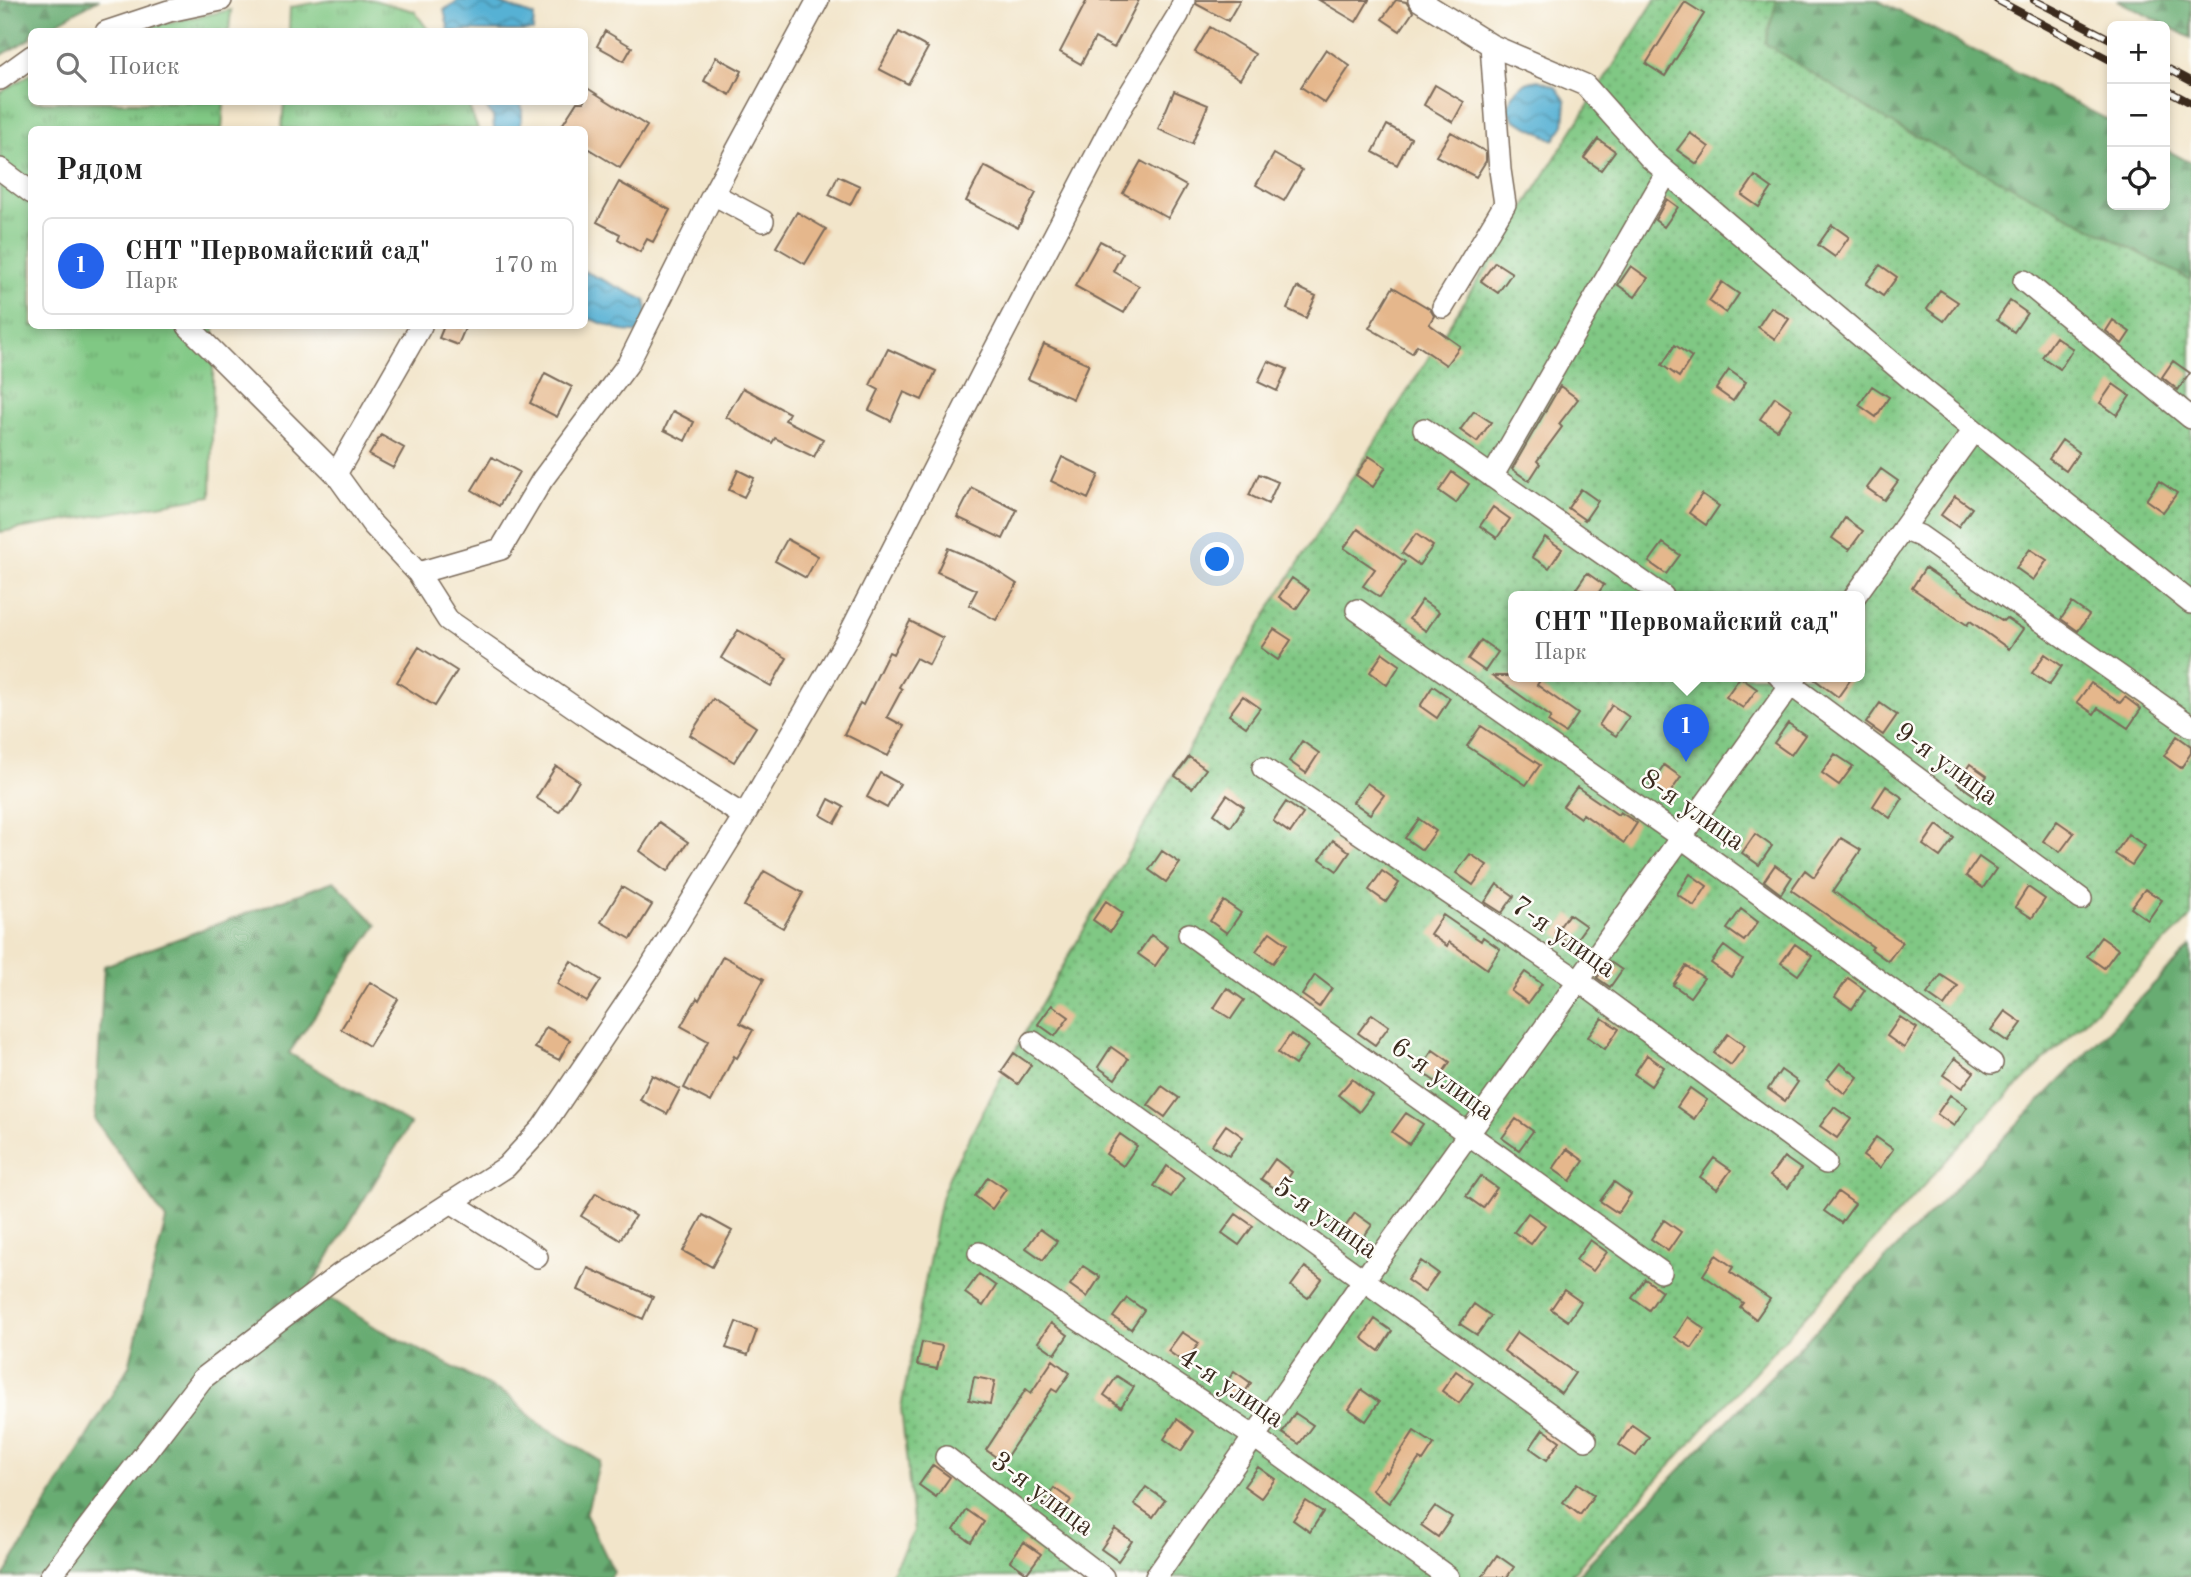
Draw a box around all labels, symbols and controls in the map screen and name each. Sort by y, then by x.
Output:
map controls [2107,21,2170,210]
button: + [2107,21,2170,84]
search box [28,28,588,105]
icon: search [52,48,90,86]
text: Поиск [108,54,180,80]
button: − [2107,84,2170,147]
button: locate [2107,147,2170,210]
text: Рядом [56,156,143,186]
text: СНТ "Первомайский сад" [125,239,430,265]
text: 1 [74,254,88,277]
text: 170 m [493,254,558,277]
text: Парк [125,270,178,293]
your location [1200,542,1234,576]
popup [1508,591,1865,682]
text: СНТ "Первомайский сад" [1534,610,1839,636]
text: Парк [1534,641,1587,664]
pin: 1 [1663,704,1709,762]
street label: 9-я улица [1889,718,2003,812]
street label: 8-я улица [1635,765,1750,857]
street label: 7-я улица [1506,892,1621,984]
street label: 6-я улица [1385,1033,1499,1127]
street label: 5-я улица [1268,1173,1383,1265]
street label: 4-я улица [1173,1344,1289,1434]
street label: 3-я улица [985,1448,1099,1543]

